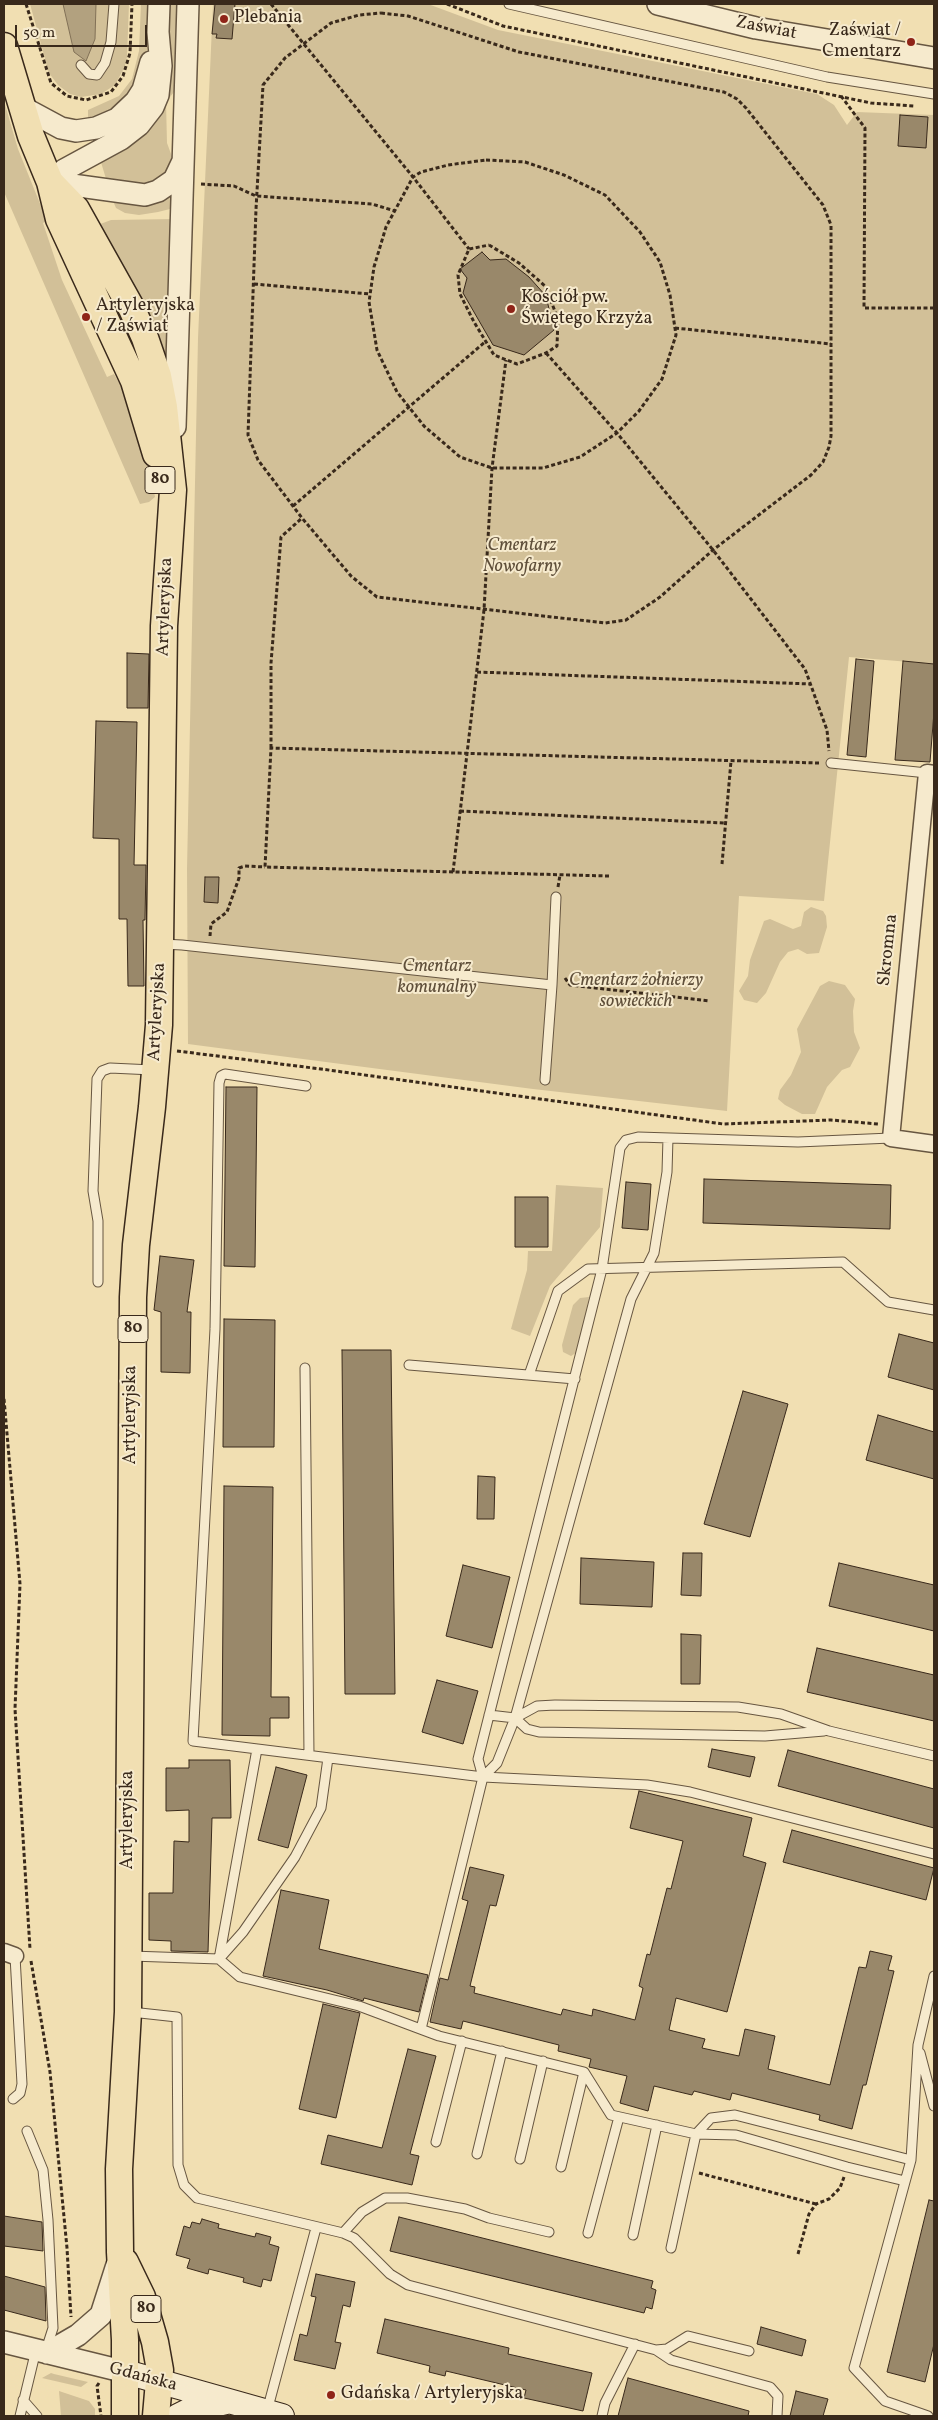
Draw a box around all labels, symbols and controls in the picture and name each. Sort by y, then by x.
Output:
place label: Plebania [234,8,302,30]
street label: Zaświat [733,12,799,46]
marker: Plebania [218,13,230,25]
scale bar [18,15,150,47]
place label: Zaświat / Cmentarz [822,21,901,64]
text: 50 m [23,23,55,44]
marker: Zaświat / Cmentarz [905,36,917,48]
place label: Kościół pw. Świętego Krzyża [521,288,652,330]
place label: Artyleryjska / Zaświat [96,296,195,338]
marker: Kościół pw. Świętego Krzyża [505,303,517,315]
marker: Artyleryjska / Zaświat [80,311,92,323]
road number: 80 [145,466,175,494]
park label: Cmentarz Nowofarny [483,536,561,578]
street label: Artyleryjska [153,557,179,657]
street label: Skromna [874,913,904,987]
park label: Cmentarz komunalny [397,957,477,1000]
street label: Artyleryjska [145,962,171,1062]
park label: Cmentarz żołnierzy sowieckich [569,971,703,1014]
road number: 80 [118,1316,148,1342]
street label: Artyleryjska [121,1365,143,1465]
street label: Artyleryjska [118,1770,140,1870]
road number: 80 [131,2296,161,2322]
street label: Gdańska [107,2359,179,2397]
place label: Gdańska / Artyleryjska [341,2384,523,2406]
marker: Gdańska / Artyleryjska [325,2389,337,2401]

